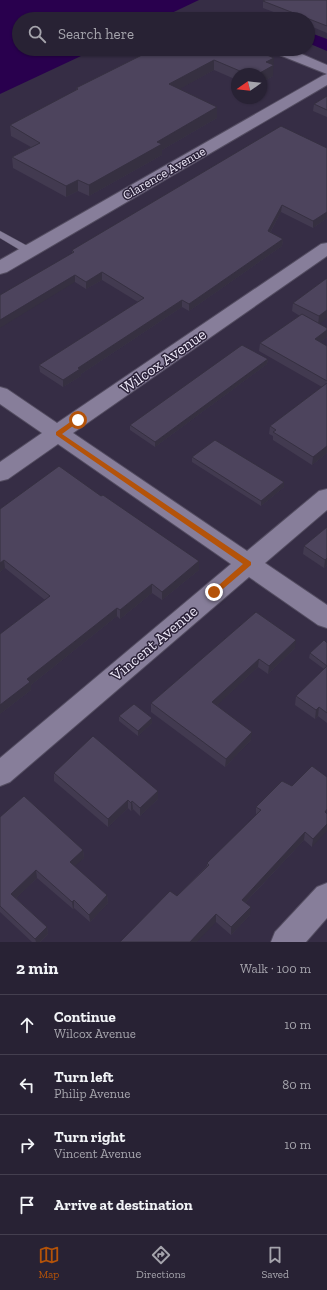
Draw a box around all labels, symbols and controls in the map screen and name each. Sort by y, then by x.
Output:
search box [12,12,315,56]
icon: search [26,23,48,45]
text: Search here [58,25,134,43]
north arrow [231,68,267,104]
street label: Clarence Avenue [120,143,208,203]
street label: Wilcox Avenue [116,324,210,398]
route start [69,411,87,429]
route end [205,583,223,601]
street label: Vincent Avenue [106,601,201,685]
text: 2 min [16,958,58,978]
text: Walk · 100 m [240,961,311,976]
text: Continue [54,1008,116,1026]
icon: ahead [16,1014,38,1036]
text: 10 m [284,1017,311,1032]
text: Wilcox Avenue [54,1026,136,1041]
text: Turn left [54,1068,114,1086]
icon: left [16,1074,38,1096]
text: 80 m [282,1077,311,1092]
text: Philip Avenue [54,1086,130,1101]
text: Turn right [54,1128,125,1146]
icon: right [16,1134,38,1156]
text: 10 m [284,1137,311,1152]
text: Vincent Avenue [54,1146,141,1161]
icon: arrive [16,1194,38,1216]
text: Arrive at destination [54,1196,193,1214]
tab: Map [38,1244,60,1281]
tab: Directions [136,1244,186,1281]
tab: Saved [261,1244,289,1281]

